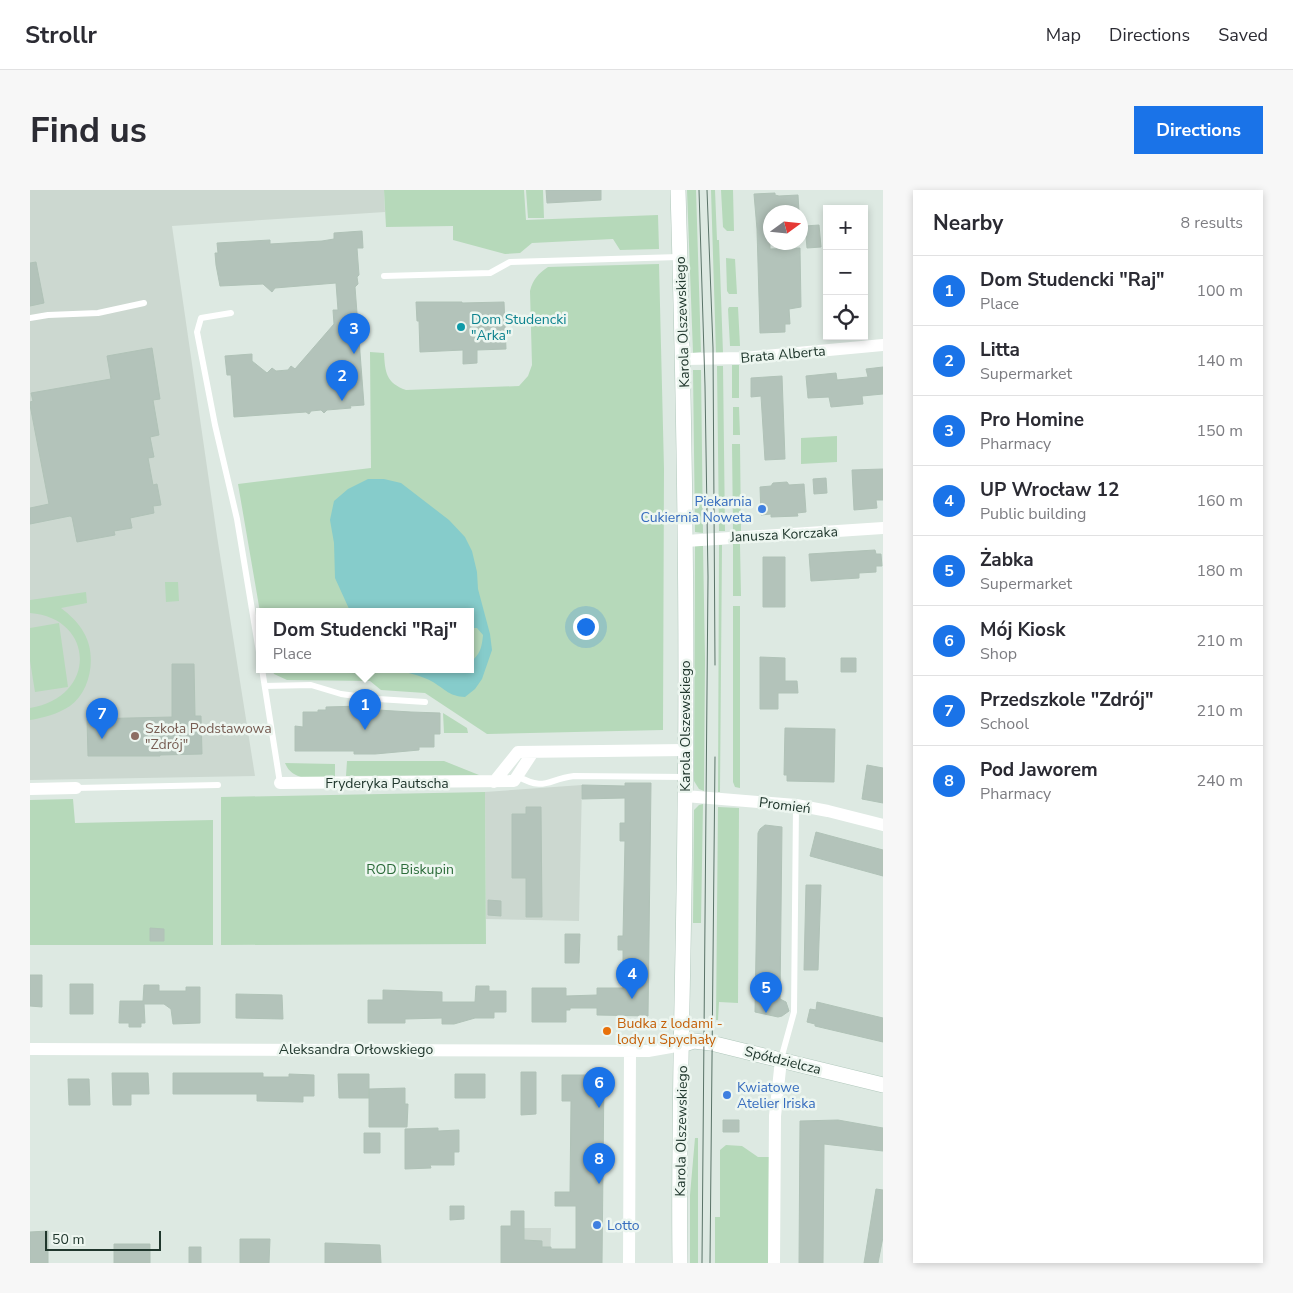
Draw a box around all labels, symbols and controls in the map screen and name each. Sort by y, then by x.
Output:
text: Strollr [25,19,97,51]
text: Map [1046,23,1081,47]
text: Directions [1109,23,1190,47]
text: Saved [1218,23,1268,47]
button: Directions [1134,106,1263,154]
text: Find us [30,107,147,154]
north arrow [763,205,808,250]
map controls [823,205,868,340]
button: + [823,205,868,250]
text: Nearby [933,209,1003,237]
text: 8 results [1181,212,1243,234]
button: − [823,250,868,295]
street label: Karola Olszewskiego [671,256,694,388]
text: Dom Studencki "Raj" [980,267,1165,293]
text: 1 [944,280,954,302]
text: 100 m [1196,280,1243,302]
text: Place [980,293,1019,315]
button: locate [823,295,868,340]
place label: Dom Studencki "Arka" [471,310,566,345]
pin: 3 [338,313,370,354]
marker: Dom Studencki "Arka" [455,321,467,333]
text: Litta [980,337,1020,363]
street label: Brata Alberta [740,341,826,368]
text: 2 [944,350,954,372]
text: 140 m [1196,350,1243,372]
pin: 2 [326,360,358,401]
text: Supermarket [980,363,1072,385]
text: Pro Homine [980,407,1084,433]
text: 3 [944,420,954,442]
text: 150 m [1196,420,1243,442]
text: Pharmacy [980,433,1051,455]
text: UP Wrocław 12 [980,477,1119,503]
text: 4 [944,490,954,512]
text: 160 m [1196,490,1243,512]
place label: Piekarnia Cukiernia Noweta [640,492,752,527]
marker: Piekarnia Cukiernia Noweta [756,503,768,515]
text: Public building [980,503,1086,525]
street label: Janusza Korczaka [729,522,838,547]
text: Żabka [980,547,1034,573]
text: 5 [944,560,954,582]
text: 180 m [1196,560,1243,582]
text: Supermarket [980,573,1072,595]
popup [256,608,474,673]
your location [573,614,599,640]
text: Dom Studencki "Raj" [273,617,457,643]
text: Mój Kiosk [980,617,1065,643]
text: 6 [944,630,954,652]
text: 210 m [1196,630,1243,652]
text: Place [273,643,312,665]
text: Shop [980,643,1017,665]
street label: Karola Olszewskiego [676,660,695,792]
text: Przedszkole "Zdrój" [980,687,1154,713]
pin: 1 [349,689,381,730]
pin: 7 [86,698,118,739]
text: 7 [944,700,954,722]
text: 210 m [1196,700,1243,722]
text: School [980,713,1029,735]
place label: Szkoła Podstawowa "Zdrój" [145,719,272,754]
marker: Szkoła Podstawowa "Zdrój" [129,730,141,742]
text: Pod Jaworem [980,757,1098,783]
text: 8 [944,770,954,792]
text: 240 m [1196,770,1243,792]
street label: Fryderyka Pautscha [325,774,449,793]
text: Pharmacy [980,783,1051,805]
street label: Promień [758,793,812,818]
park label: ROD Biskupin [366,860,454,879]
pin: 4 [616,958,648,999]
pin: 5 [750,972,782,1013]
place label: Budka z lodami - lody u Spychały [617,1014,723,1049]
marker: Budka z lodami - lody u Spychały [601,1025,613,1037]
street label: Aleksandra Orłowskiego [279,1040,433,1059]
street label: Spółdzielcza [743,1042,823,1079]
street label: Karola Olszewskiego [671,1065,692,1197]
pin: 6 [583,1067,615,1108]
place label: Kwiatowe Atelier Iriska [737,1078,816,1113]
marker: Kwiatowe Atelier Iriska [721,1089,733,1101]
pin: 8 [583,1143,615,1184]
place label: Lotto [607,1216,640,1235]
marker: Lotto [591,1219,603,1231]
scale bar [45,1228,161,1251]
text: 50 m [52,1230,84,1249]

